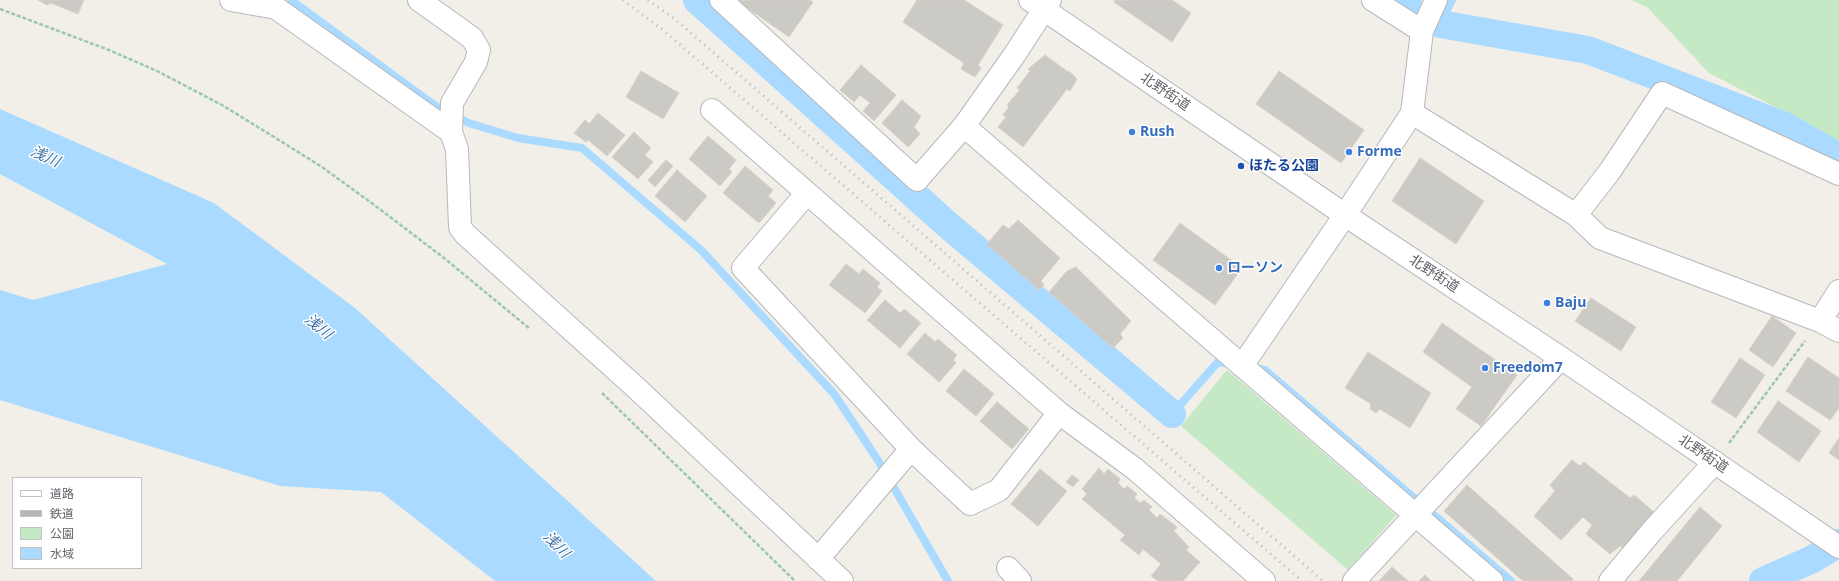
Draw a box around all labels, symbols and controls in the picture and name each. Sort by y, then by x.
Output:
street label: 北野街道 [1137,69,1193,115]
place label: Rush [1140,124,1175,140]
marker: Rush [1127,127,1137,137]
water label: 浅川 [28,143,62,171]
place label: Forme [1357,144,1402,160]
marker: Forme [1344,147,1354,157]
place label: ほたる公園 [1249,158,1319,174]
marker: ほたる公園 [1236,161,1246,171]
street label: 北野街道 [1406,252,1462,296]
place label: ローソン [1227,260,1283,276]
marker: ローソン [1214,263,1224,273]
place label: Baju [1555,295,1586,311]
marker: Baju [1542,298,1552,308]
water label: 浅川 [301,310,335,344]
place label: Freedom7 [1493,360,1563,376]
marker: Freedom7 [1480,363,1490,373]
street label: 北野街道 [1675,431,1731,477]
legend [12,477,142,569]
text: 道路 [50,485,74,502]
text: 鉄道 [50,505,74,522]
text: 公園 [50,525,74,542]
water label: 浅川 [539,528,573,562]
text: 水域 [50,545,74,562]

